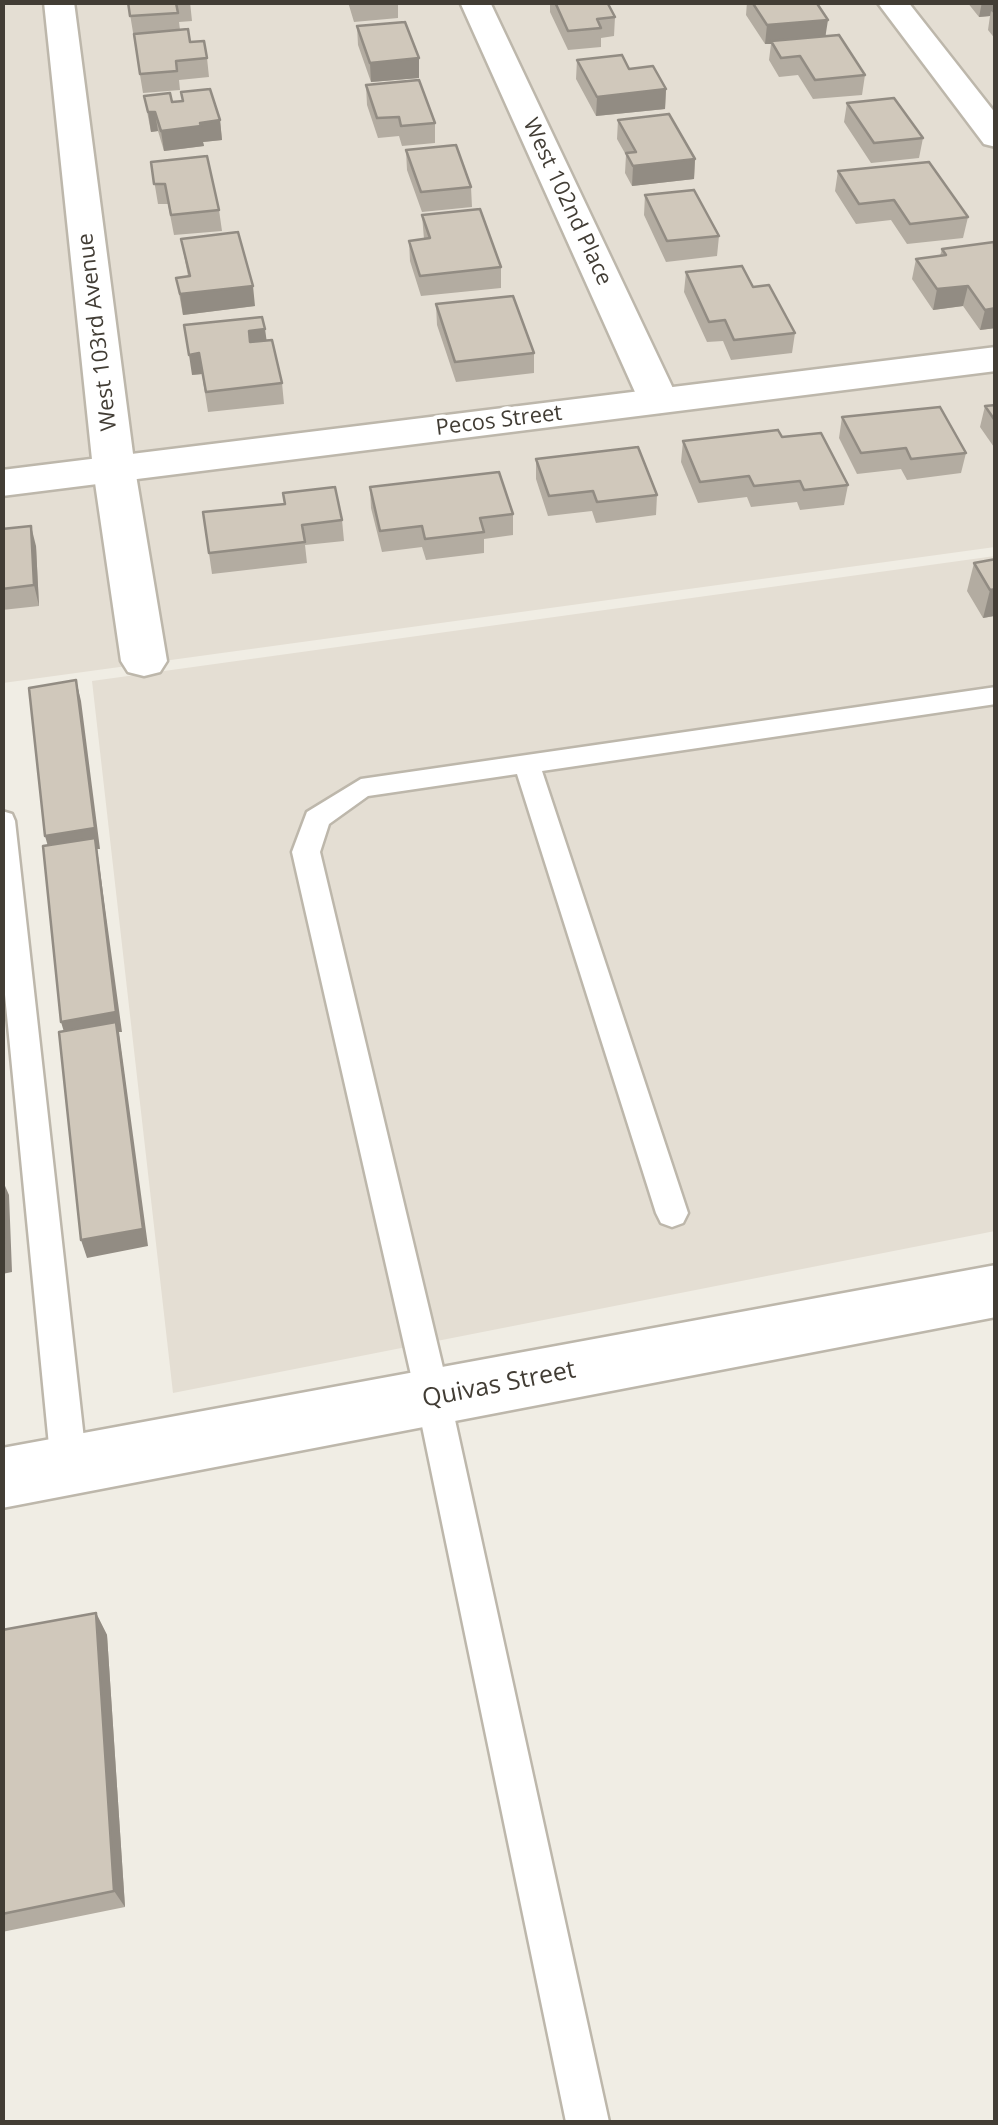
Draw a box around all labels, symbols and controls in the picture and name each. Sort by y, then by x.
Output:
street label: West 102nd Place [517,114,617,290]
street label: West 103rd Avenue [73,232,123,432]
street label: Pecos Street [434,400,564,442]
street label: Quivas Street [420,1355,578,1415]

